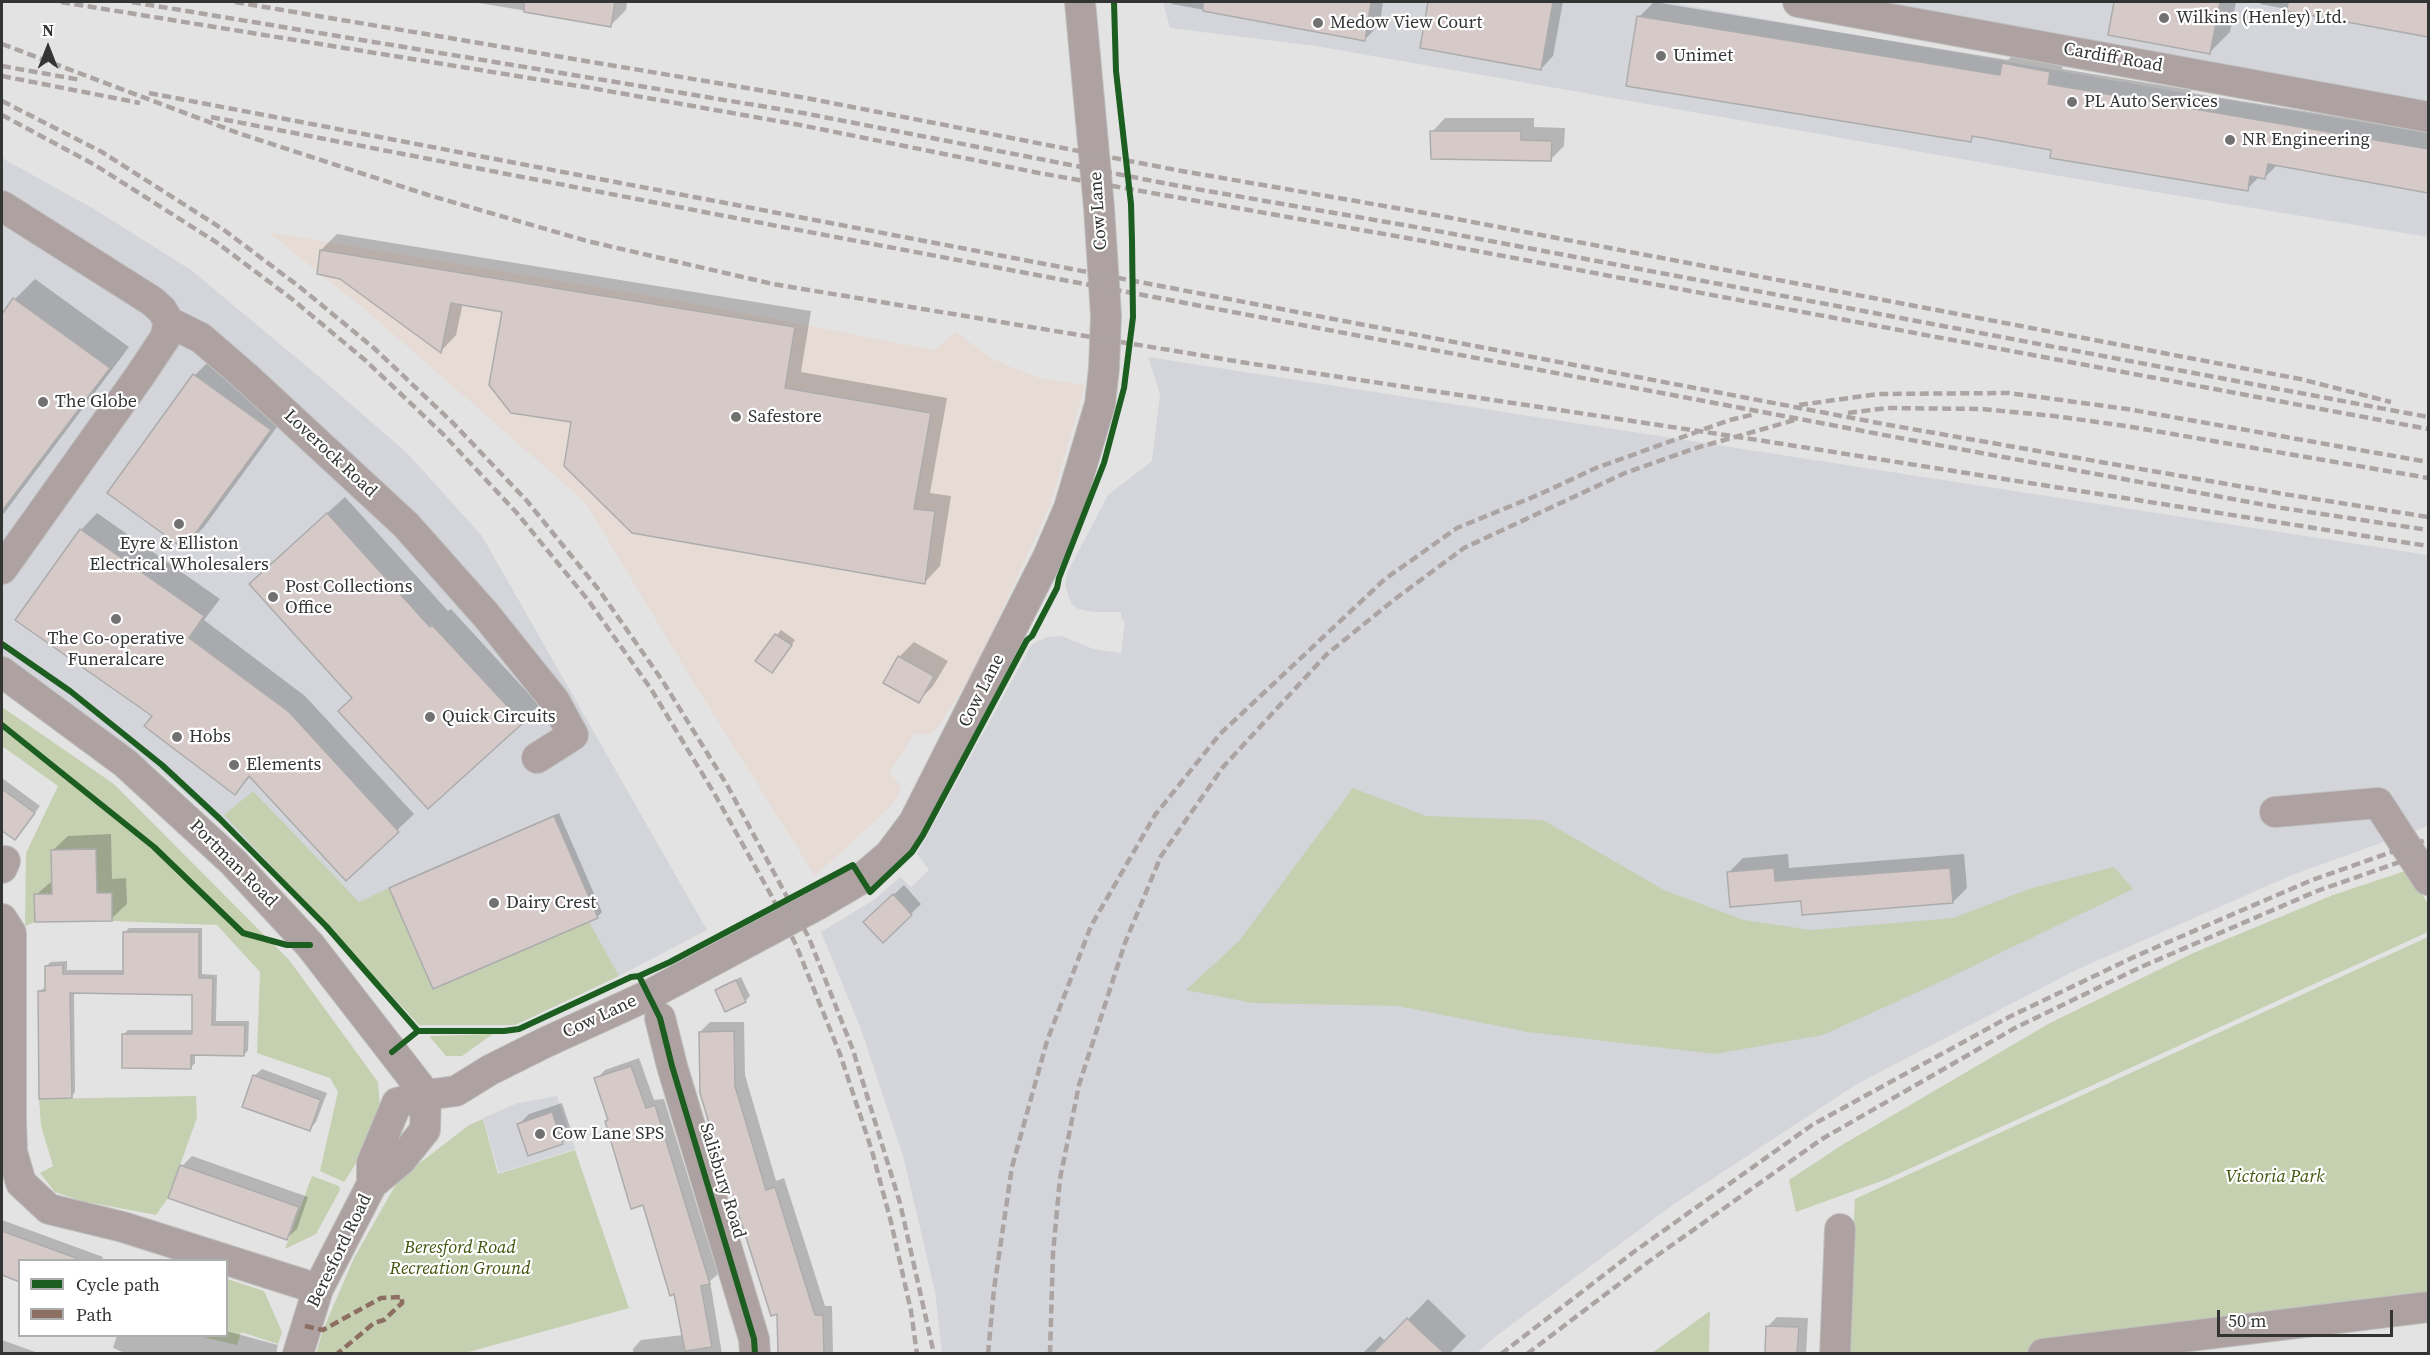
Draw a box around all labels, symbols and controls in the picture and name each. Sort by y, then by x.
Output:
place label: Wilkins (Henley) Ltd. [2176,7,2347,29]
marker: Wilkins (Henley) Ltd. [2157,11,2171,25]
place label: Medow View Court [1330,12,1482,34]
marker: Medow View Court [1311,16,1325,30]
north arrow [18,18,78,78]
text: N [42,19,54,41]
street label: Cardiff Road [2062,39,2164,77]
place label: Unimet [1673,45,1733,67]
marker: Unimet [1654,49,1668,63]
place label: PL Auto Services [2084,91,2218,113]
marker: PL Auto Services [2065,95,2079,109]
place label: NR Engineering [2242,129,2370,151]
marker: NR Engineering [2223,133,2237,147]
street label: Cow Lane [1085,171,1113,251]
place label: The Globe [55,391,137,413]
marker: The Globe [36,395,50,409]
street label: Loverock Road [279,405,381,503]
place label: Safestore [748,406,822,428]
marker: Safestore [729,410,743,424]
marker: Eyre & Elliston Electrical Wholesalers [172,517,186,531]
place label: Eyre & Elliston Electrical Wholesalers [89,533,269,576]
place label: Post Collections Office [285,576,413,618]
marker: Post Collections Office [266,590,280,604]
marker: The Co-operative Funeralcare [109,612,123,626]
place label: The Co-operative Funeralcare [47,628,185,670]
street label: Cow Lane [954,651,1010,731]
place label: Quick Circuits [442,706,556,728]
marker: Quick Circuits [423,710,437,724]
place label: Hobs [189,726,231,748]
marker: Hobs [170,730,184,744]
place label: Elements [246,754,321,776]
marker: Elements [227,758,241,772]
street label: Portman Road [185,816,281,912]
place label: Dairy Crest [506,892,596,914]
marker: Dairy Crest [487,896,501,910]
street label: Cow Lane [560,991,640,1043]
street label: Salisbury Road [694,1121,750,1241]
place label: Cow Lane SPS [552,1123,664,1145]
marker: Cow Lane SPS [533,1127,547,1141]
park label: Victoria Park [2225,1166,2325,1188]
street label: Beresford Road [303,1191,377,1311]
park label: Beresford Road Recreation Ground [389,1237,531,1280]
legend [18,1259,228,1337]
text: Cycle path [76,1272,160,1297]
scale bar [2220,1298,2396,1336]
text: Path [76,1302,112,1327]
text: 50 m [2228,1308,2266,1333]

